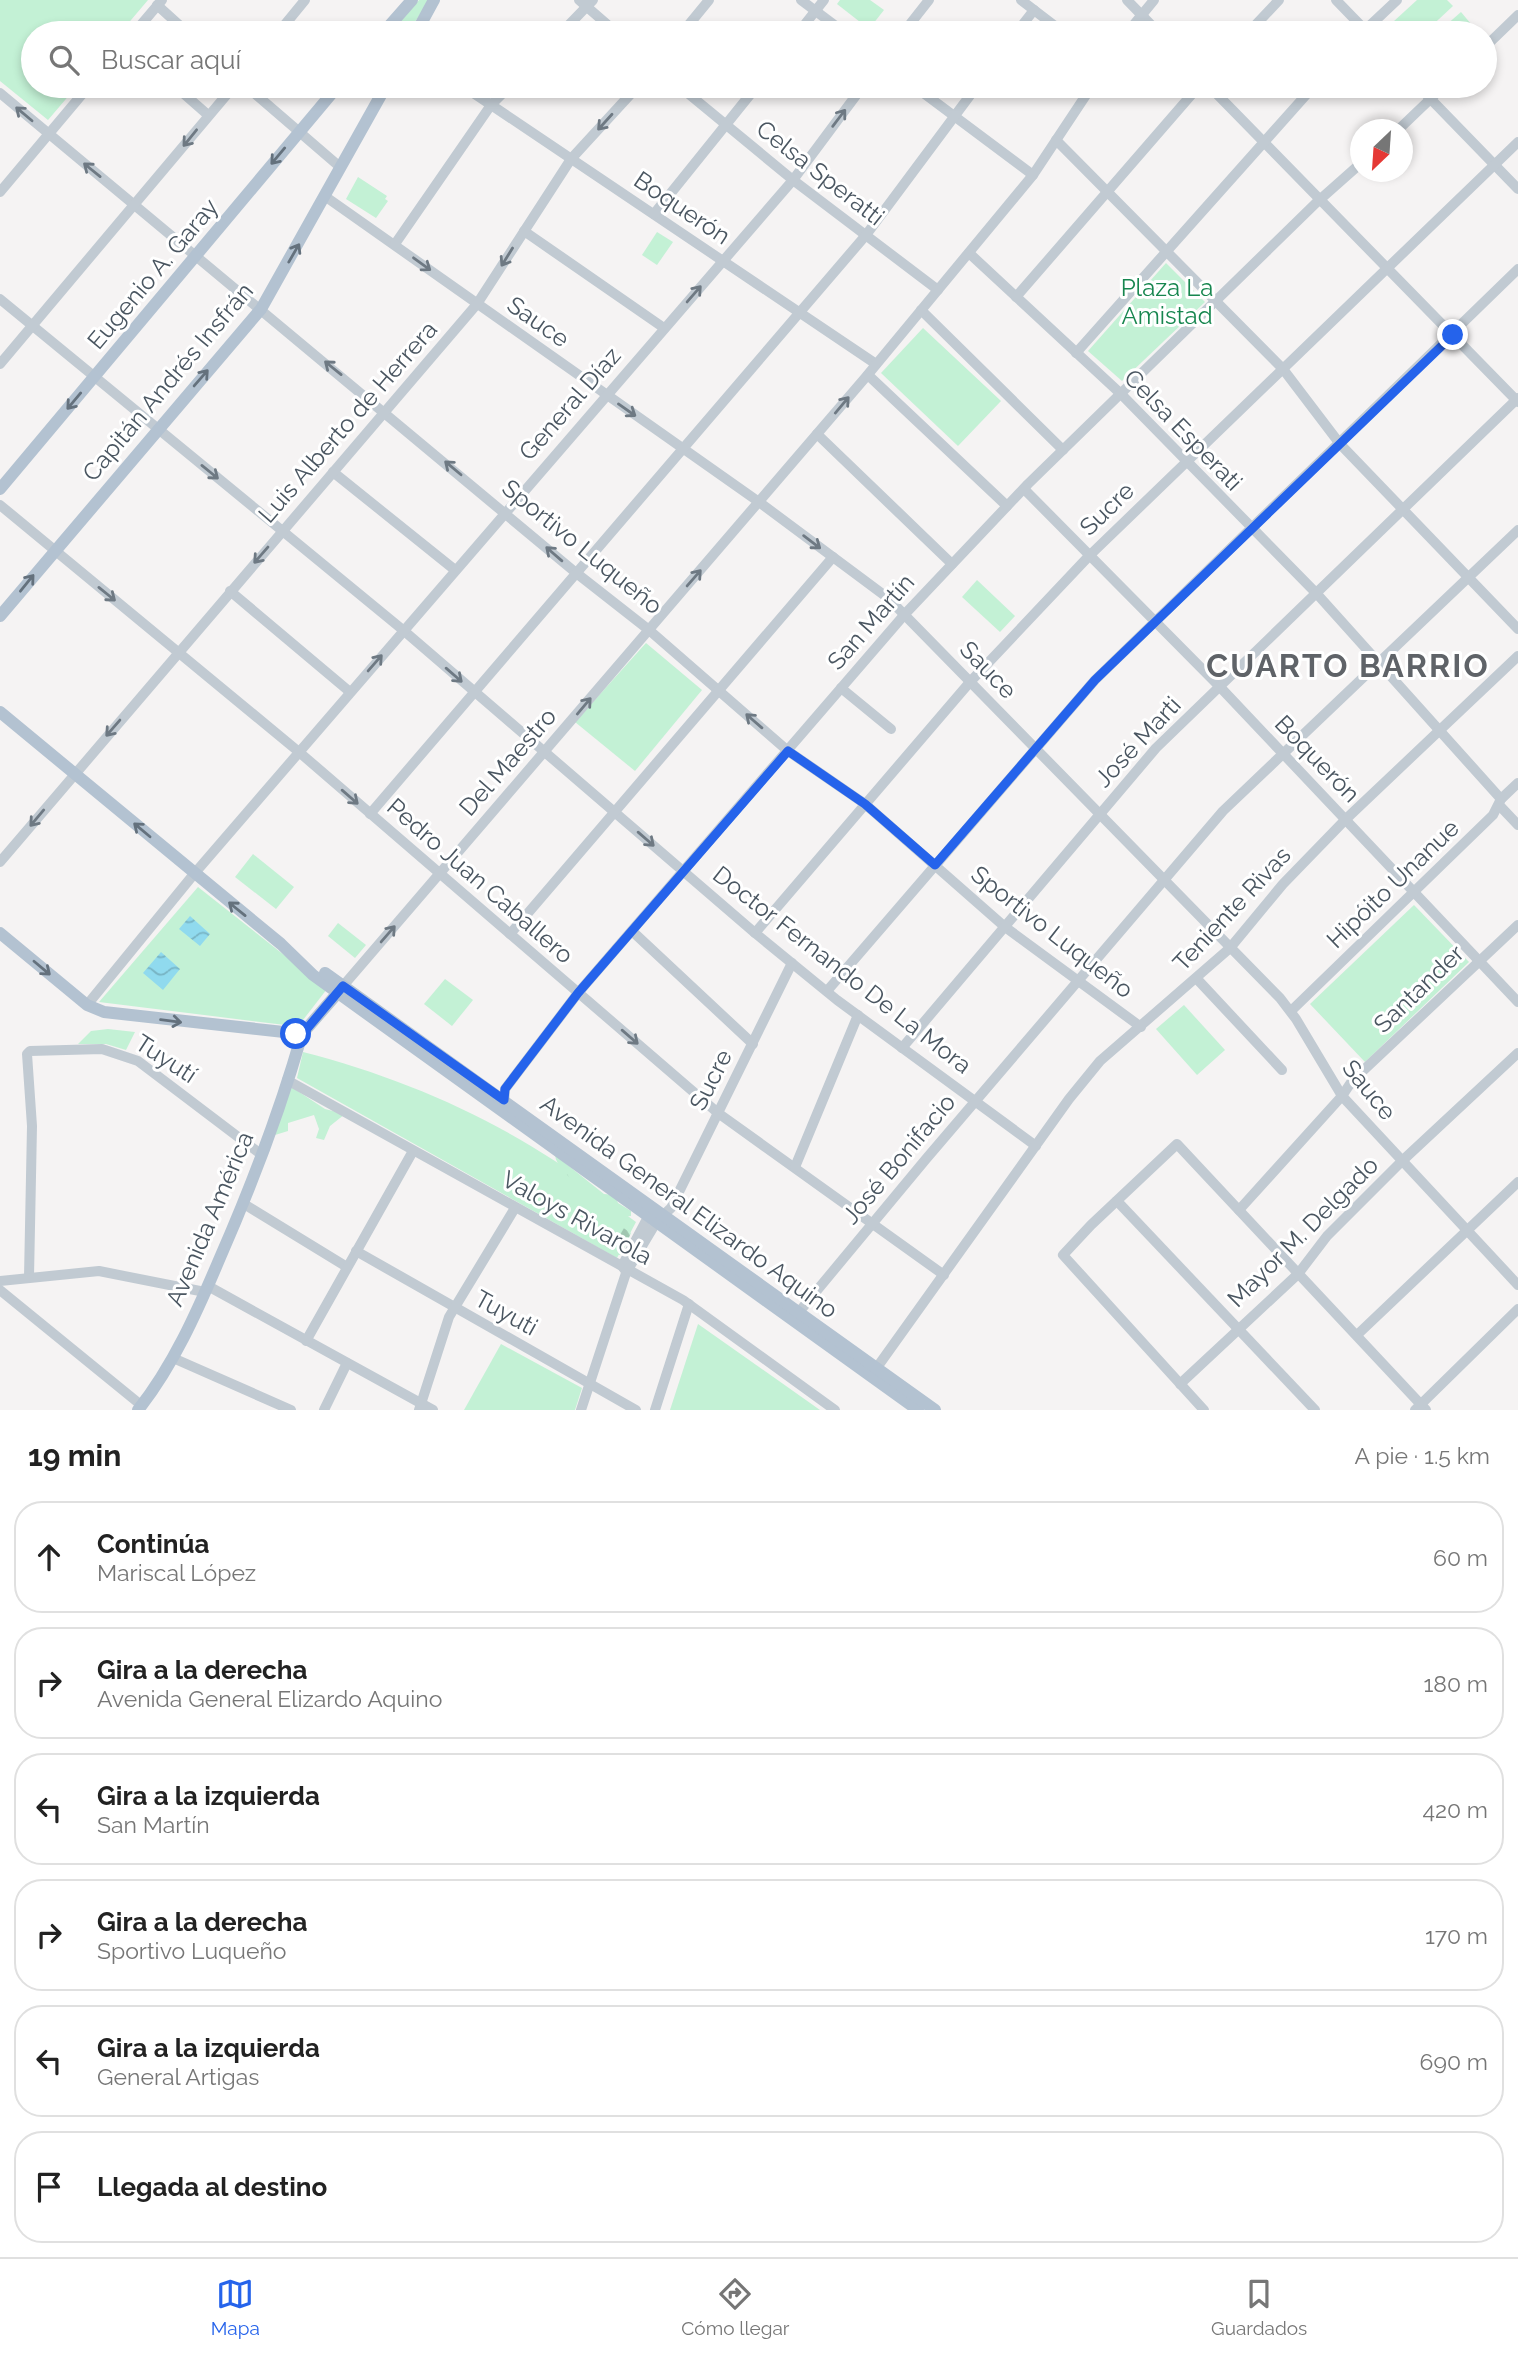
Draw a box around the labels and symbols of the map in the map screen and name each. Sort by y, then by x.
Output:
one-way arrow [16,106,34,122]
one-way arrow [831,109,846,128]
one-way arrow [596,113,613,130]
street label: Celsa Speratti [751,114,890,231]
north arrow [1350,119,1413,182]
one-way arrow [182,129,198,147]
one-way arrow [270,147,286,165]
one-way arrow [84,162,102,177]
street label: Boquerón [629,165,736,250]
street label: Eugenio A. Garay [81,192,224,355]
one-way arrow [288,243,301,264]
one-way arrow [500,247,515,266]
one-way arrow [412,257,431,271]
park label: Plaza La Amistad [1121,273,1213,330]
street label: Capitán Andrés Insfrán [76,277,259,487]
one-way arrow [686,286,703,303]
street label: Sauce [502,290,575,353]
street label: Luis Alberto de Herrera [252,315,443,528]
route end [1437,319,1468,350]
street label: General Díaz [513,341,626,466]
one-way arrow [325,361,343,376]
street label: Celsa Esperati [1118,363,1249,496]
one-way arrow [193,369,209,387]
one-way arrow [66,391,82,409]
one-way arrow [834,396,850,414]
one-way arrow [617,403,636,417]
one-way arrow [444,460,462,475]
one-way arrow [200,465,218,480]
street label: Sportivo Luqueño [496,473,668,620]
street label: Sucre [1074,476,1140,541]
one-way arrow [803,534,822,549]
one-way arrow [253,546,269,564]
one-way arrow [545,546,563,562]
street label: San Martín [821,568,920,676]
one-way arrow [686,569,702,587]
one-way arrow [19,575,35,593]
one-way arrow [97,586,115,602]
street label: Sauce [954,635,1023,705]
district label: CUARTO BARRIO [1206,647,1490,684]
one-way arrow [367,654,383,672]
one-way arrow [445,667,463,683]
street label: José Marti [1088,690,1187,793]
one-way arrow [576,697,592,715]
street label: Del Maestro [453,702,562,821]
street label: Boquerón [1269,709,1366,808]
one-way arrow [745,713,763,729]
one-way arrow [105,718,121,736]
one-way arrow [341,789,359,805]
street label: Pedro Juan Caballero [381,792,579,969]
one-way arrow [29,808,45,826]
street label: Hipóito Unanue [1320,813,1465,954]
one-way arrow [133,822,151,838]
one-way arrow [637,831,655,847]
street label: Teniente Rivas [1167,841,1297,977]
street label: Sportivo Luqueño [965,859,1139,1004]
street label: Doctor Fernando De La Mora [707,860,977,1080]
one-way arrow [229,901,247,917]
one-way arrow [380,925,396,943]
street label: Santander [1368,938,1470,1039]
one-way arrow [33,959,51,975]
one-way arrow [159,1014,182,1027]
route start [280,1018,311,1049]
street label: Tuyutí [130,1028,203,1090]
one-way arrow [620,1029,638,1045]
street label: Sucre [683,1045,738,1115]
street label: Sauce [1336,1054,1402,1126]
street label: José Bonifacio [836,1088,961,1229]
street label: Avenida General Elizardo Aquino [535,1089,844,1324]
street label: Avenida América [160,1127,259,1310]
street label: Mayor M. Delgado [1221,1150,1384,1313]
street label: Valoys Rivarola [497,1164,657,1271]
street label: Tuyuti [470,1284,543,1342]

